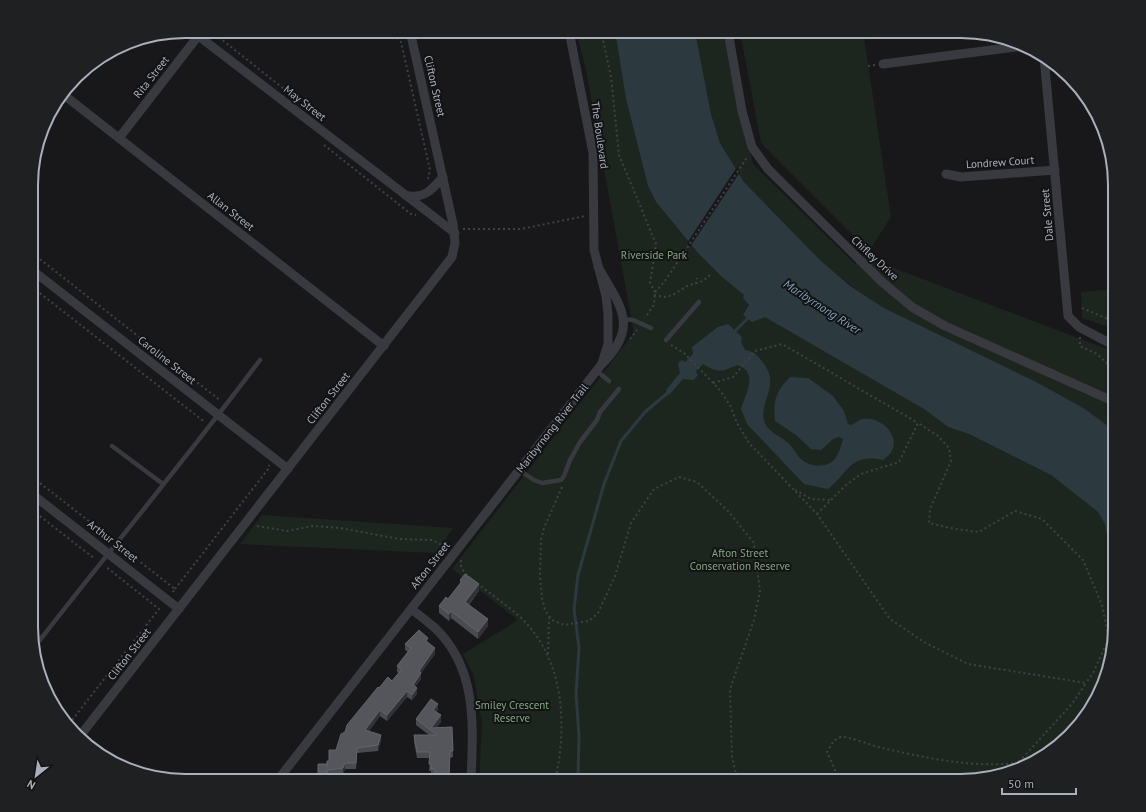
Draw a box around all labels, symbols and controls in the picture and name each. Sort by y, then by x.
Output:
street label: Rita Street [130,53,172,101]
street label: Clifton Street [421,54,449,118]
street label: May Street [281,82,329,124]
street label: The Boulevard [588,100,612,170]
street label: Londrew Court [965,153,1035,171]
street label: Allan Street [205,188,257,234]
street label: Dale Street [1038,188,1056,242]
street label: Chifley Drive [849,233,902,284]
park label: Riverside Park [621,248,688,262]
water label: Maribyrnong River [781,276,865,338]
street label: Caroline Street [135,333,199,387]
street label: Clifton Street [303,369,353,427]
street label: Maribyrnong River Trail [513,380,592,475]
street label: Arthur Street [85,517,142,565]
street label: Afton Street [407,538,453,592]
park label: Afton Street Conservation Reserve [690,546,791,573]
street label: Clifton Street [104,625,154,683]
park label: Smiley Crescent Reserve [475,698,549,725]
north arrow [16,756,56,796]
scale bar [1002,770,1076,796]
text: 50 m [1008,776,1034,791]
text: N [24,777,38,793]

